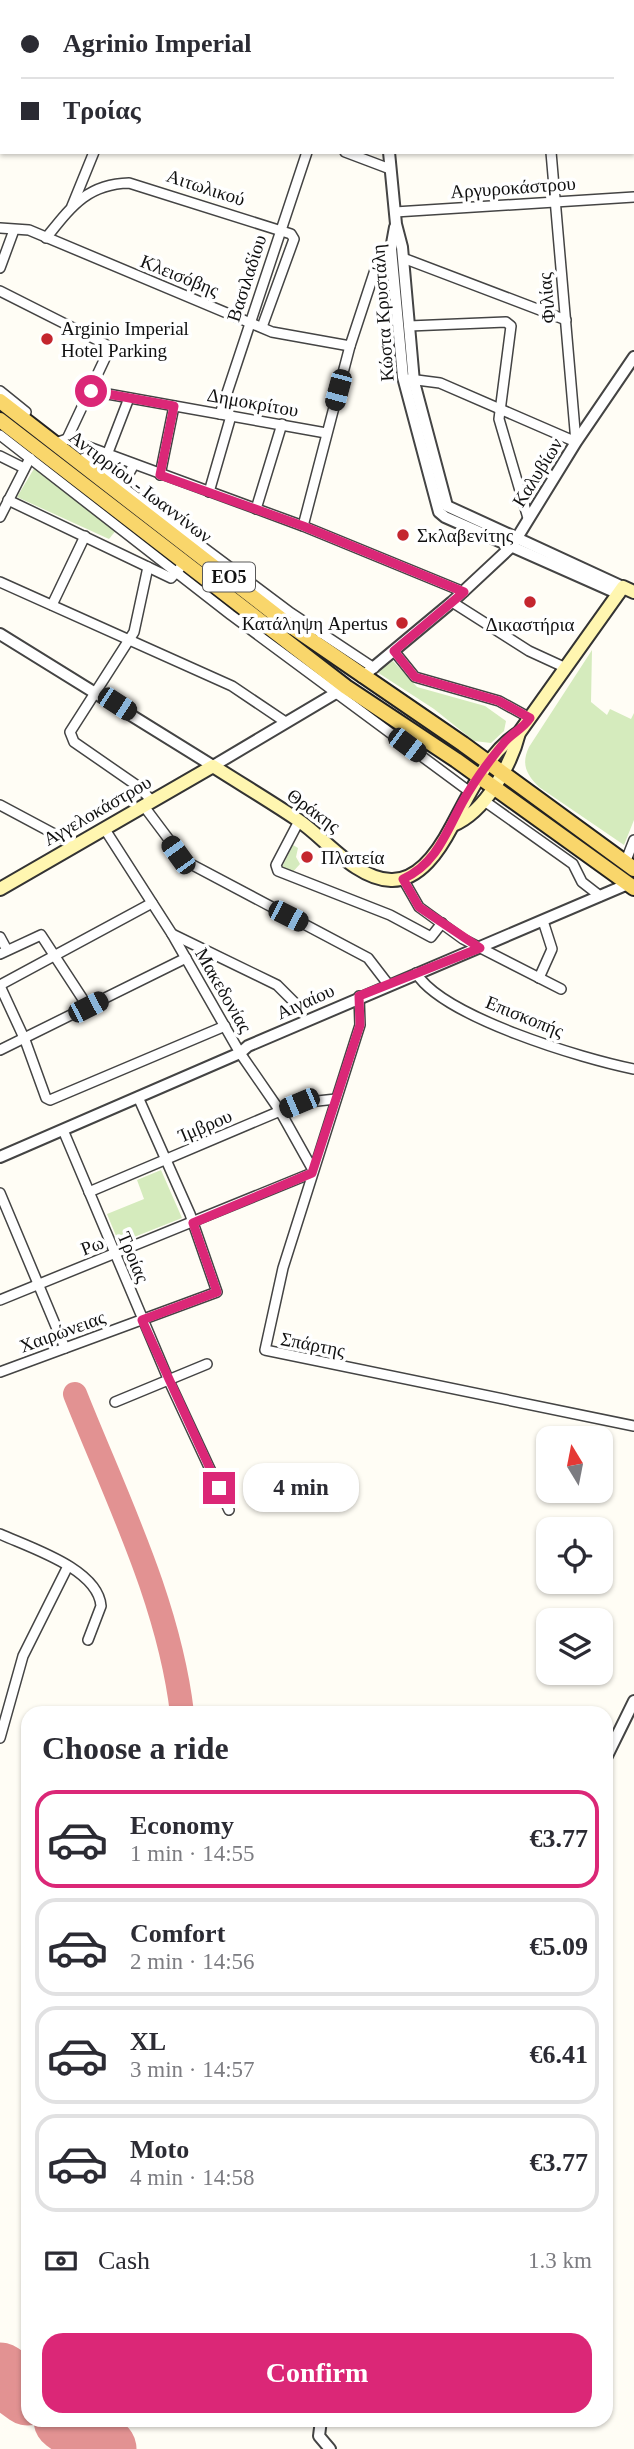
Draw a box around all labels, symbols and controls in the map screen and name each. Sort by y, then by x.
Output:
text: Agrinio Imperial [63,29,252,58]
text: Τροίας [63,96,141,125]
street label: Αιτωλικού [164,165,248,210]
street label: Αργυροκάστρου [450,173,576,202]
street label: Βασιλαδίου [223,232,270,324]
street label: Κώστα Κρυστάλη [367,244,398,382]
street label: Κλεισόβης [137,250,223,301]
street label: Φιλίας [534,271,559,324]
place label: Arginio Imperial Hotel Parking [61,318,189,361]
marker: Arginio Imperial Hotel Parking [39,331,55,347]
car [323,367,354,413]
route start [75,375,107,407]
street label: Δημοκρίτου [206,384,300,421]
street label: Αντιρρίου - Ιωαννίνων [65,426,217,547]
street label: Καλυβίων [508,434,567,511]
place label: Σκλαβενίτης [417,525,514,546]
marker: Σκλαβενίτης [395,527,411,543]
road number: ΕΟ5 [203,562,255,592]
marker: Δικαστήρια [522,594,538,610]
place label: Κατάληψη Apertus [242,613,388,634]
place label: Δικαστήρια [485,614,575,635]
marker: Κατάληψη Apertus [394,615,410,631]
car [94,684,141,724]
car [384,724,431,766]
street label: Αγγελοκάστρου [40,771,155,850]
street label: Θράκης [283,784,345,837]
car [158,832,199,878]
place label: Πλατεία [321,847,385,868]
marker: Πλατεία [299,849,315,865]
car [265,897,312,935]
street label: Μακεδονίας [191,944,256,1037]
street label: Αιγαίου [273,979,337,1023]
car [65,988,112,1026]
street label: Επισκοπής [483,991,567,1042]
car [276,1085,323,1121]
street label: Ίμβρου [174,1105,235,1146]
street label: Τροίας [113,1229,154,1286]
street label: Ρω [78,1232,107,1259]
street label: Χαιρώνειας [16,1306,108,1357]
street label: Σπάρτης [279,1328,347,1361]
north arrow [536,1426,612,1503]
map controls [536,1426,613,1685]
callout: 4 min [244,1464,359,1512]
route end [203,1472,235,1504]
text: 4 min [273,1475,329,1500]
button: locate [536,1517,613,1594]
button: layers [536,1608,613,1685]
text: Choose a ride [42,1730,229,1766]
icon: car [46,1808,109,1871]
text: Economy [130,1811,234,1840]
text: €3.77 [530,1824,588,1853]
text: 1 min · 14:55 [130,1841,255,1866]
icon: car [46,1916,109,1979]
text: Comfort [130,1919,225,1948]
text: €5.09 [530,1932,588,1961]
text: 2 min · 14:56 [130,1949,255,1974]
icon: car [46,2024,109,2087]
text: XL [130,2027,166,2056]
text: €6.41 [530,2040,588,2069]
text: 3 min · 14:57 [130,2057,255,2082]
icon: car [46,2132,109,2195]
text: Moto [130,2135,189,2164]
text: €3.77 [530,2148,588,2177]
text: 4 min · 14:58 [130,2165,255,2190]
icon: cash [42,2242,80,2280]
text: Cash [98,2246,150,2275]
text: 1.3 km [528,2248,592,2273]
button: Confirm [42,2333,592,2413]

